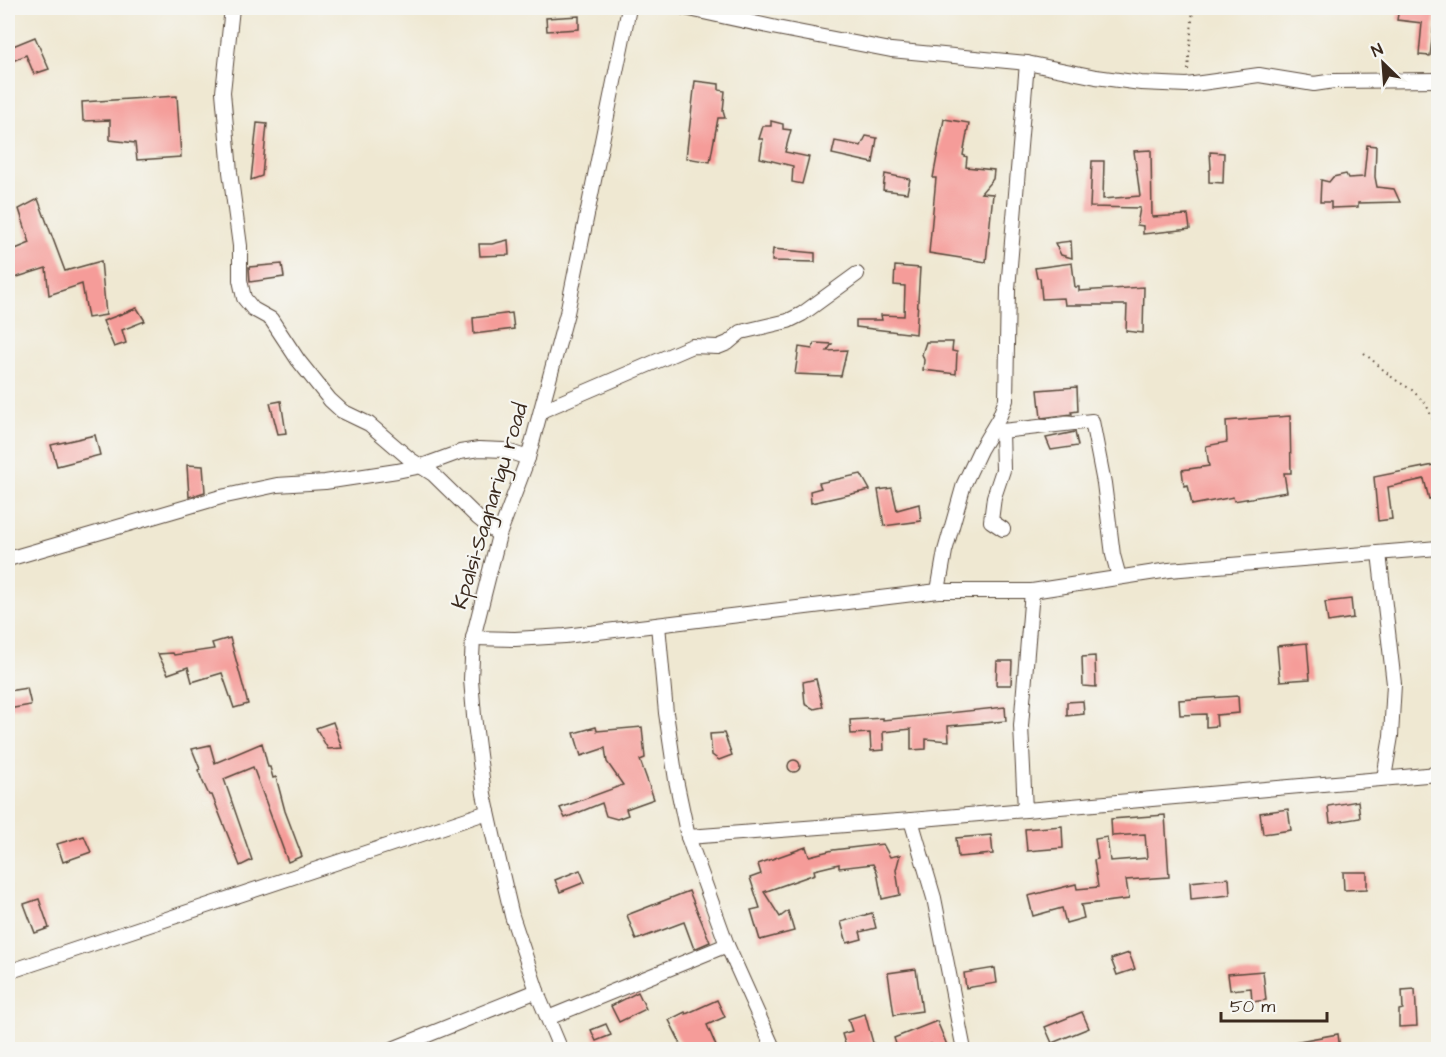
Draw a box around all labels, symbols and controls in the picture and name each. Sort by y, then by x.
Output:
north arrow [1353,33,1413,93]
text: N [1368,38,1386,62]
street label: Kpalsi-Sagnarigu road [444,399,537,613]
scale bar [1221,985,1328,1023]
text: 50 m [1230,994,1275,1019]

